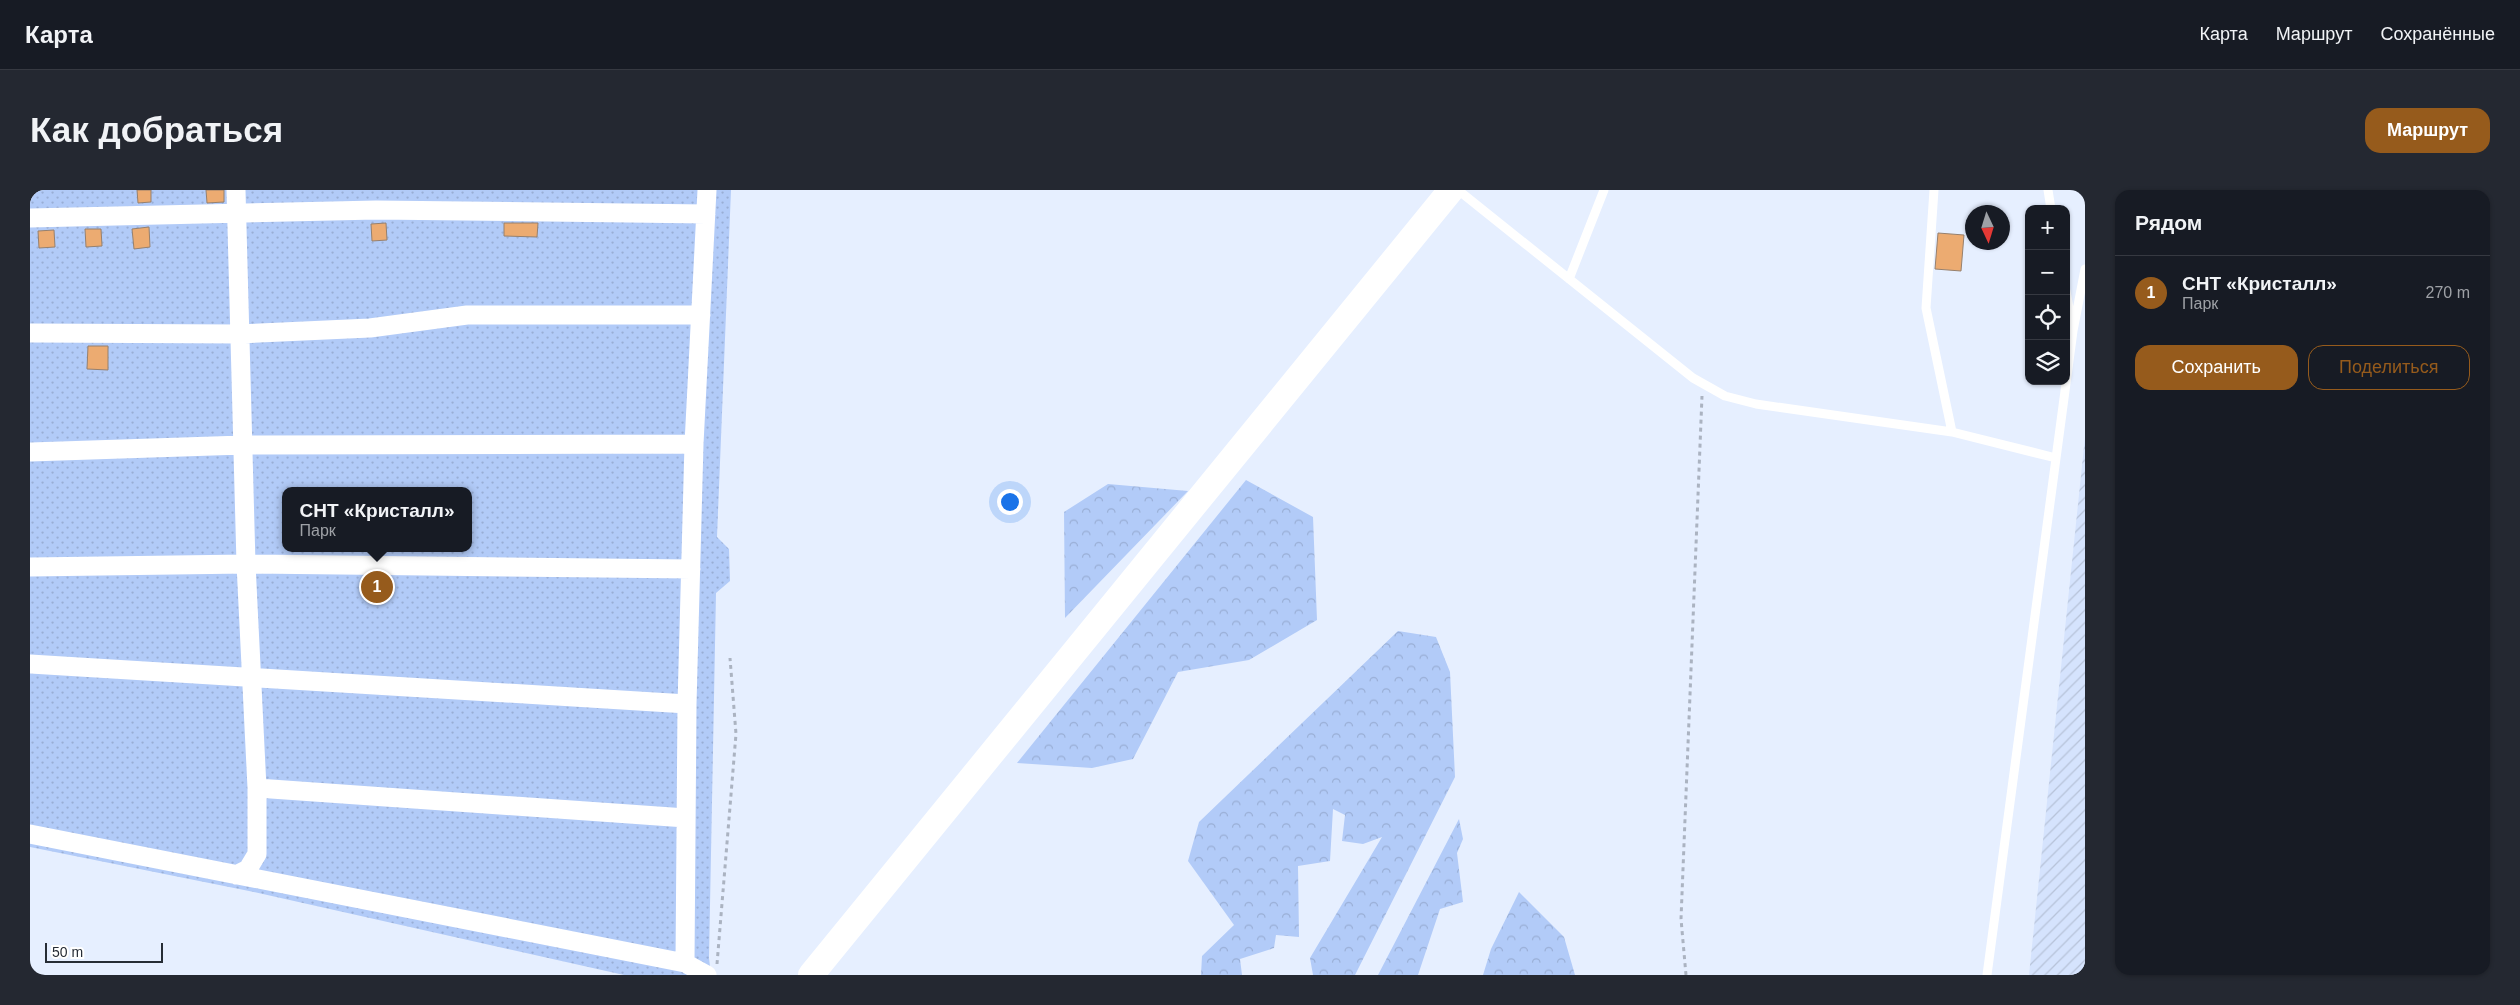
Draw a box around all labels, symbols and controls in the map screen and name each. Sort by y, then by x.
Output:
text: Карта [25,21,93,48]
text: Карта [2200,24,2248,44]
text: Маршрут [2276,24,2352,44]
text: Сохранённые [2380,24,2495,44]
button: Маршрут [2365,108,2490,153]
text: Как добраться [30,110,283,149]
north arrow [1965,205,2010,250]
map controls [2025,205,2070,385]
button: + [2025,205,2070,250]
text: Рядом [2135,211,2202,234]
button: − [2025,250,2070,295]
text: СНТ «Кристалл» [2182,273,2337,294]
text: 1 [2147,284,2155,301]
text: 270 m [2426,284,2470,301]
button: locate [2025,295,2070,340]
text: Парк [2182,295,2218,312]
button: layers [2025,340,2070,385]
button: Сохранить [2135,345,2298,390]
button: Поделиться [2308,345,2470,390]
popup [282,487,472,552]
your location [997,489,1023,515]
text: СНТ «Кристалл» [300,500,454,521]
text: Парк [300,522,336,539]
pin: 1 [361,568,393,606]
scale bar [45,940,162,963]
text: 50 m [52,944,83,960]

